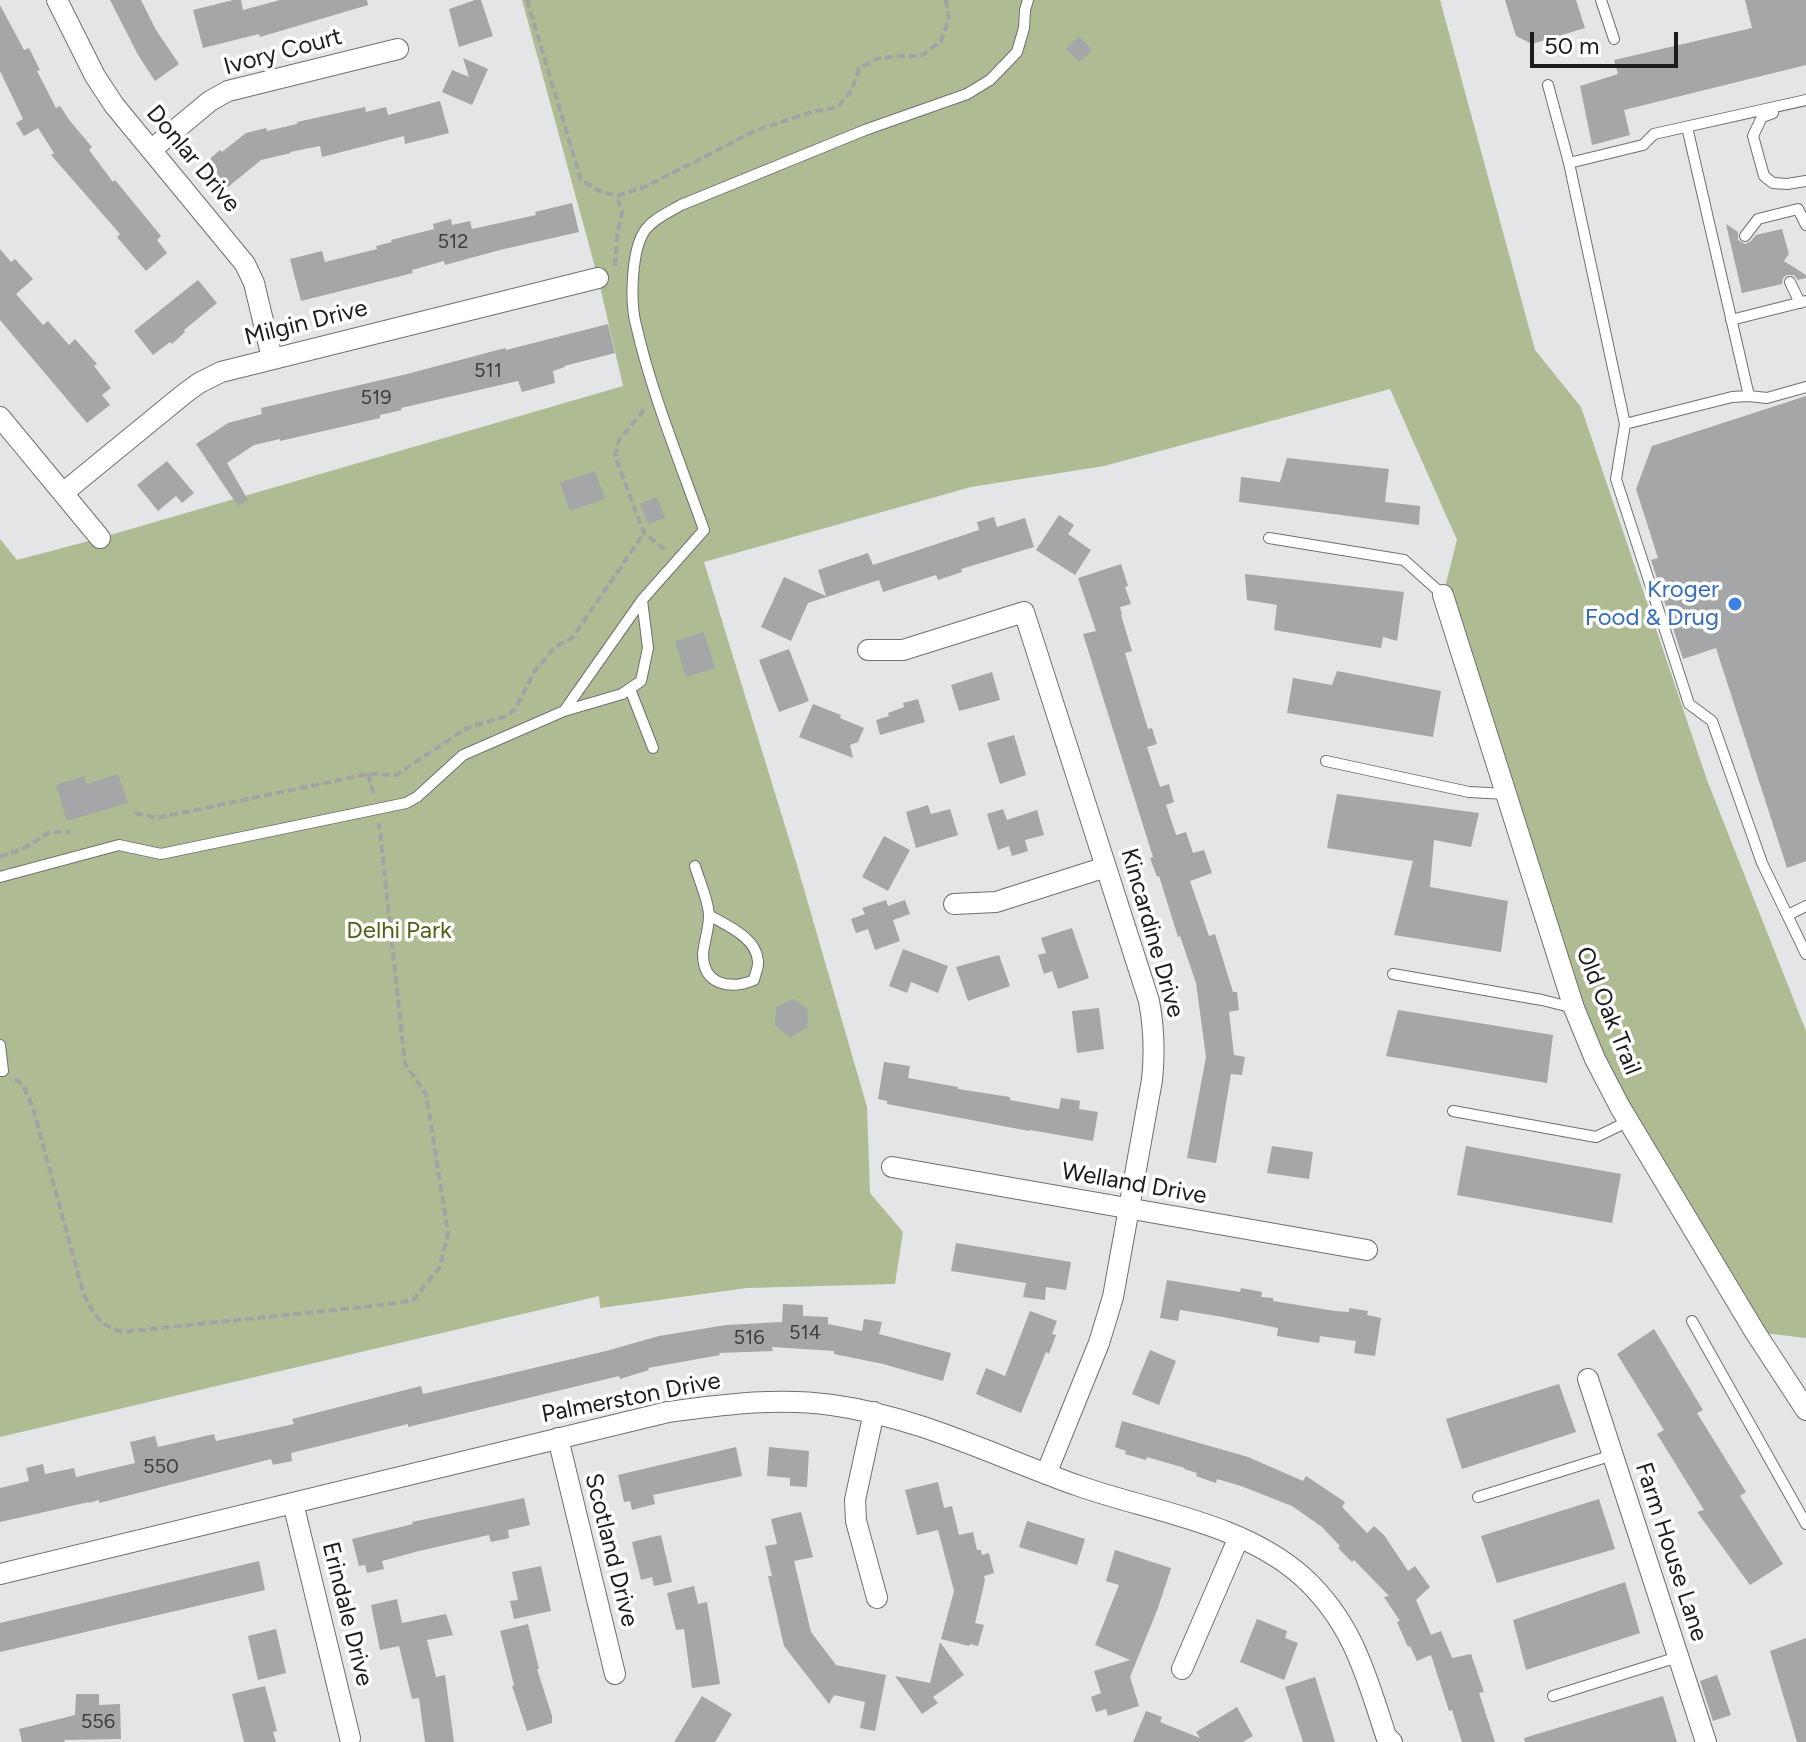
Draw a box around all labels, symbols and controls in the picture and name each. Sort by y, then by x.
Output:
scale bar [1534,16,1682,66]
street label: Ivory Court [221,22,345,82]
text: 50 m [1544,31,1600,60]
street label: Donlar Drive [140,100,246,218]
house number: 512 [438,230,468,254]
street label: Milgin Drive [242,294,370,352]
house number: 511 [474,359,502,383]
house number: 519 [360,386,392,410]
place label: Kroger Food & Drug [1585,576,1719,632]
marker: Kroger Food & Drug [1726,595,1744,613]
street label: Kincardine Drive [1114,845,1190,1021]
park label: Delhi Park [346,917,452,945]
street label: Old Oak Trail [1569,943,1647,1079]
street label: Welland Drive [1059,1157,1209,1211]
house number: 514 [789,1321,821,1345]
house number: 516 [733,1326,765,1350]
street label: Palmerston Drive [539,1367,723,1429]
house number: 550 [143,1455,179,1479]
street label: Farm House Lane [1629,1459,1713,1645]
street label: Scotland Drive [578,1470,644,1630]
street label: Erindale Drive [315,1539,379,1689]
house number: 556 [81,1710,115,1734]

